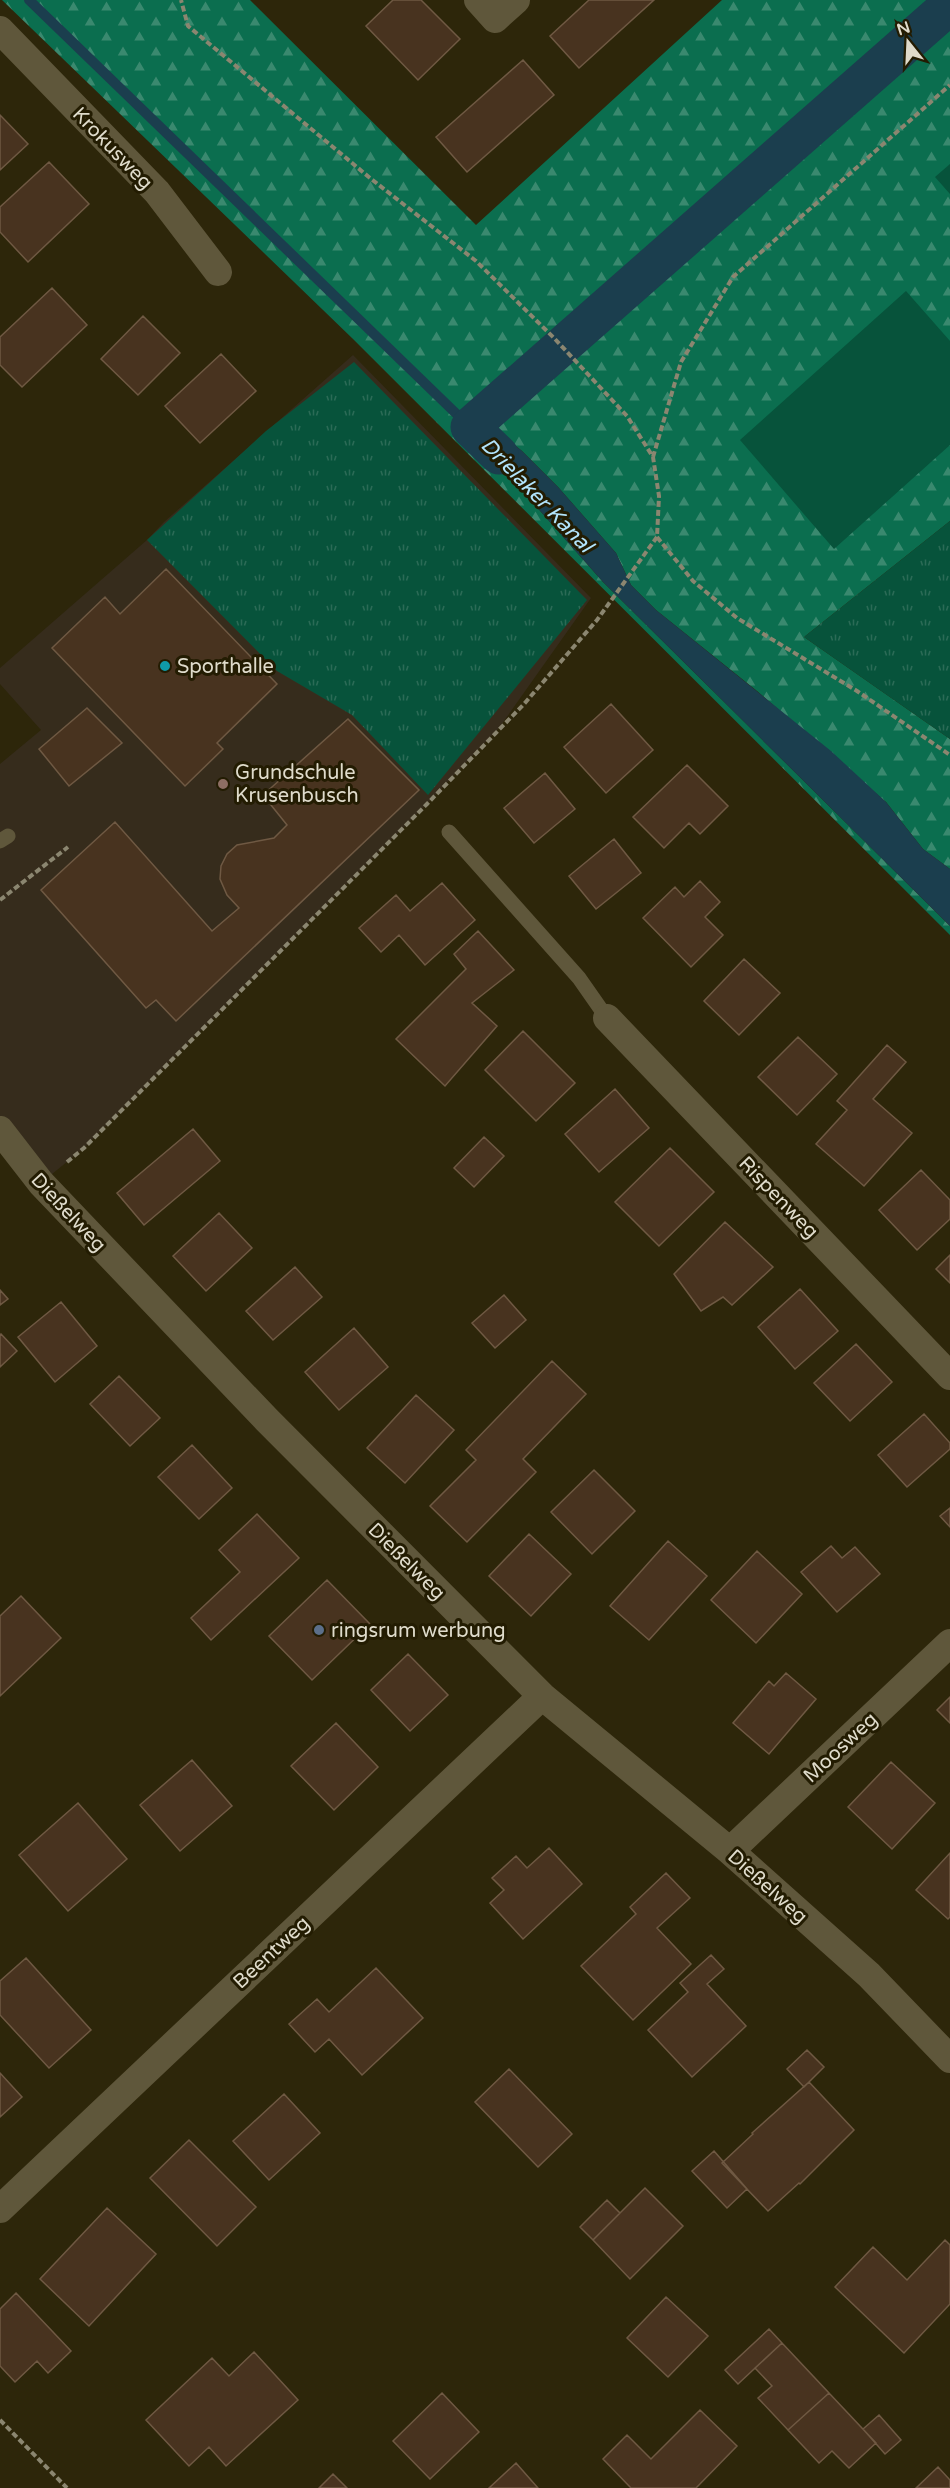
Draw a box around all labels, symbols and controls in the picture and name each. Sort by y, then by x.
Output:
north arrow [878,12,938,72]
text: N [894,17,913,40]
street label: Krokusweg [67,103,157,195]
water label: Drielaker Kanal [476,433,600,560]
place label: Sporthalle [177,655,274,679]
marker: Sporthalle [158,659,172,673]
place label: Grundschule Krusenbusch [235,761,359,808]
marker: Grundschule Krusenbusch [216,777,230,791]
street label: Rispenweg [733,1152,823,1244]
street label: Dießelweg [26,1168,111,1257]
street label: Dießelweg [363,1518,450,1605]
place label: ringsrum werbung [331,1619,506,1643]
marker: ringsrum werbung [312,1623,326,1637]
street label: Moosweg [799,1707,883,1788]
street label: Dießelweg [722,1845,812,1929]
street label: Beentweg [229,1911,315,1994]

